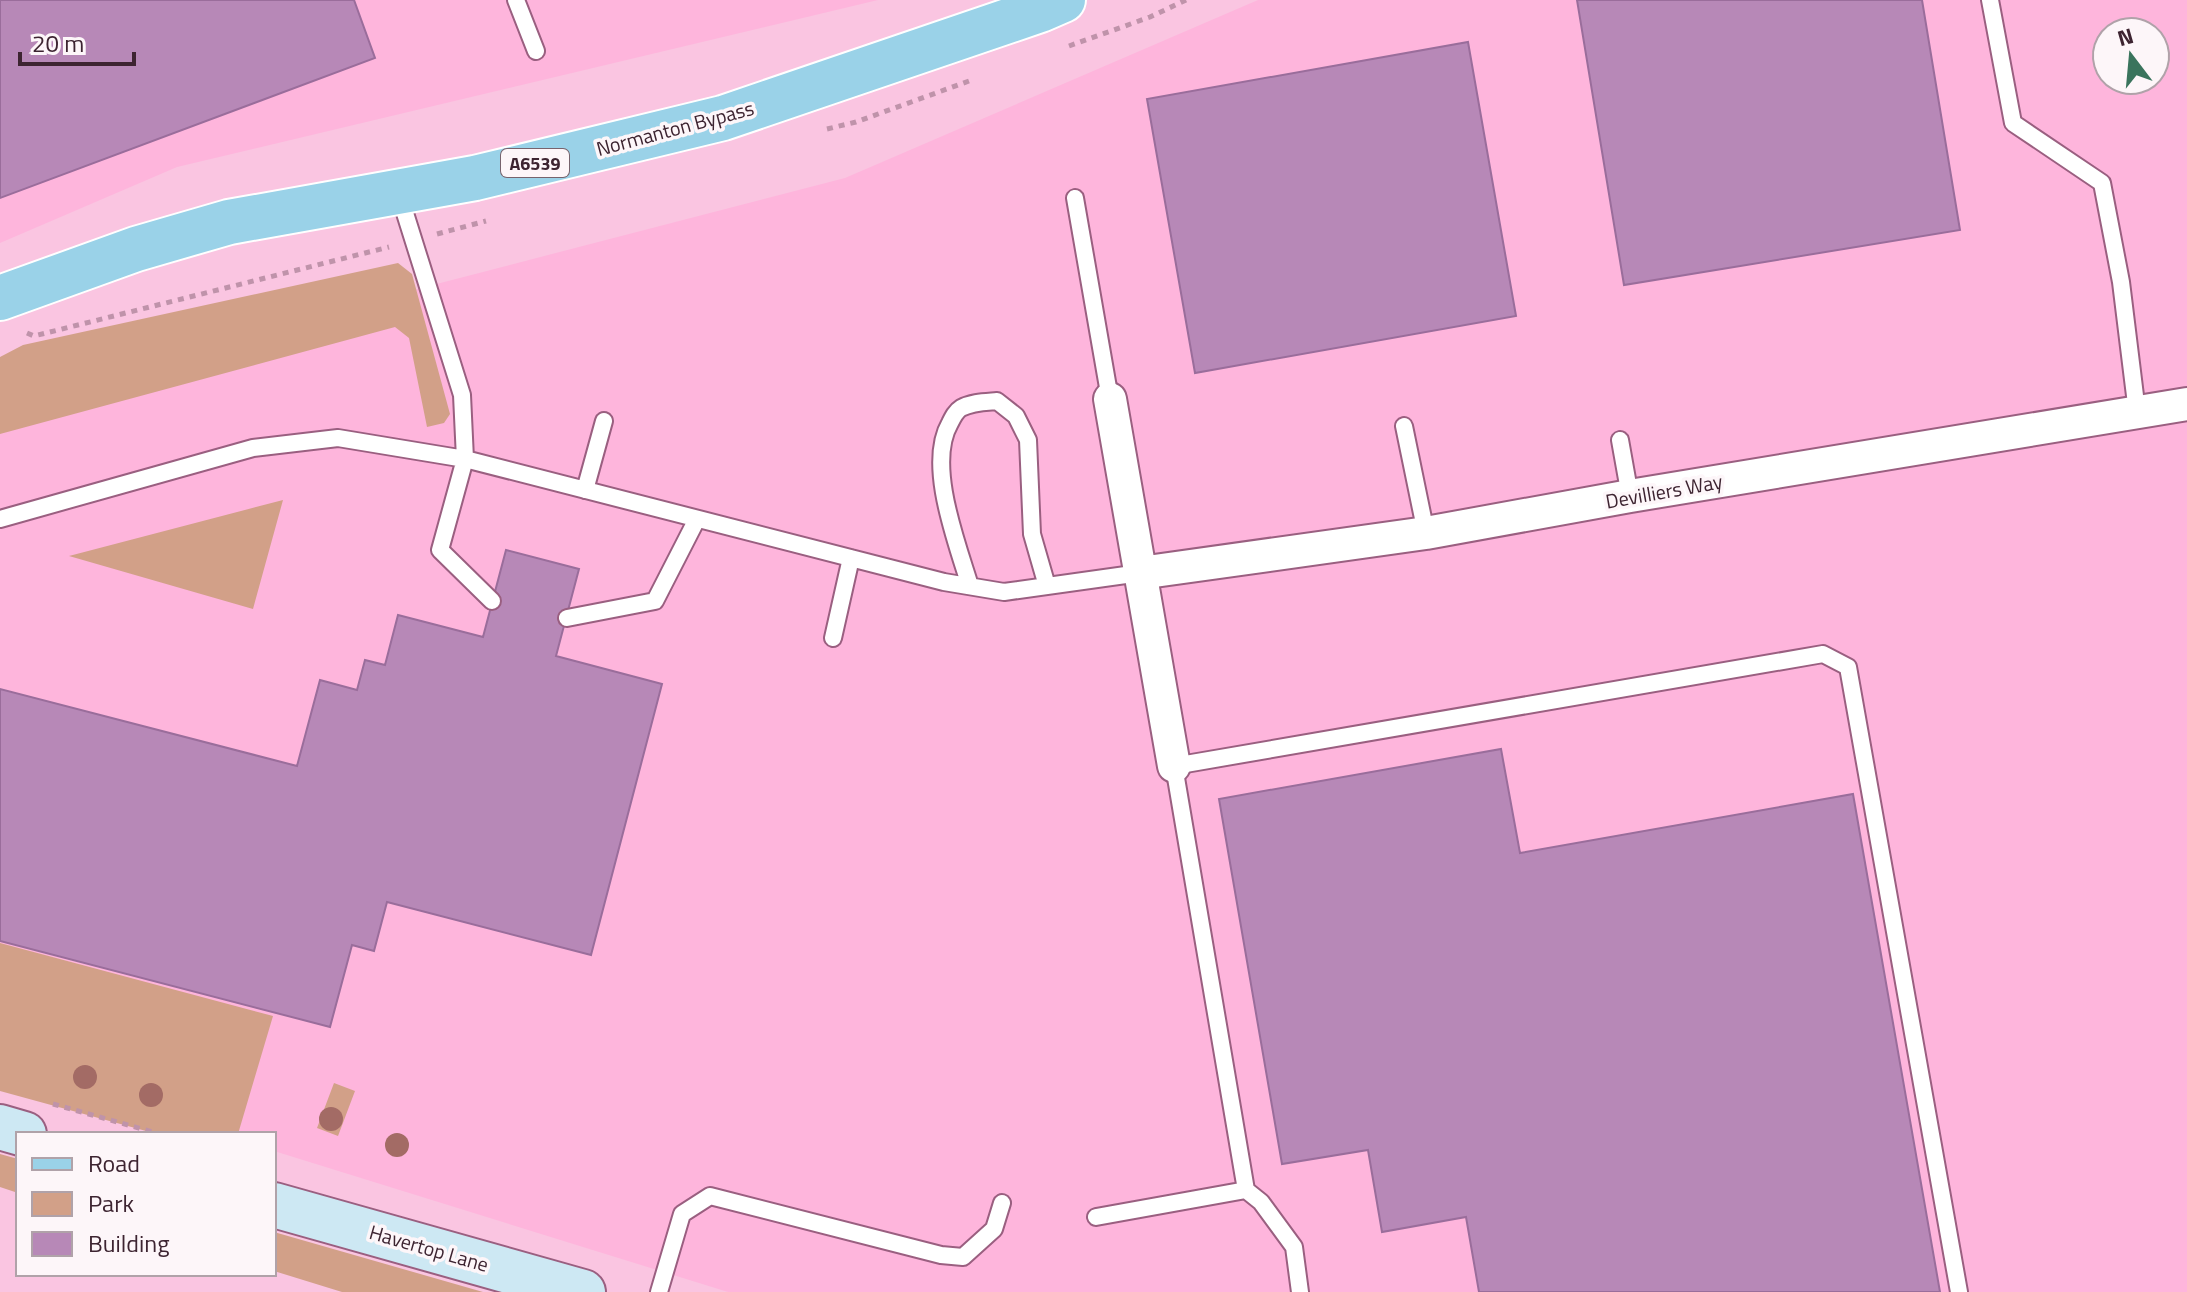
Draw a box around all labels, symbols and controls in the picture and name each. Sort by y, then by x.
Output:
scale bar [20,16,134,66]
north arrow [2091,16,2171,96]
text: N [2113,18,2138,55]
text: 20 m [32,25,84,61]
street label: Normanton Bypass [593,92,757,164]
road number: A6539 [501,149,569,177]
street label: Devilliers Way [1603,465,1725,517]
legend [16,1132,276,1276]
text: Road [88,1145,140,1181]
text: Park [88,1185,134,1221]
street label: Havertop Lane [366,1216,492,1280]
text: Building [88,1225,170,1261]

